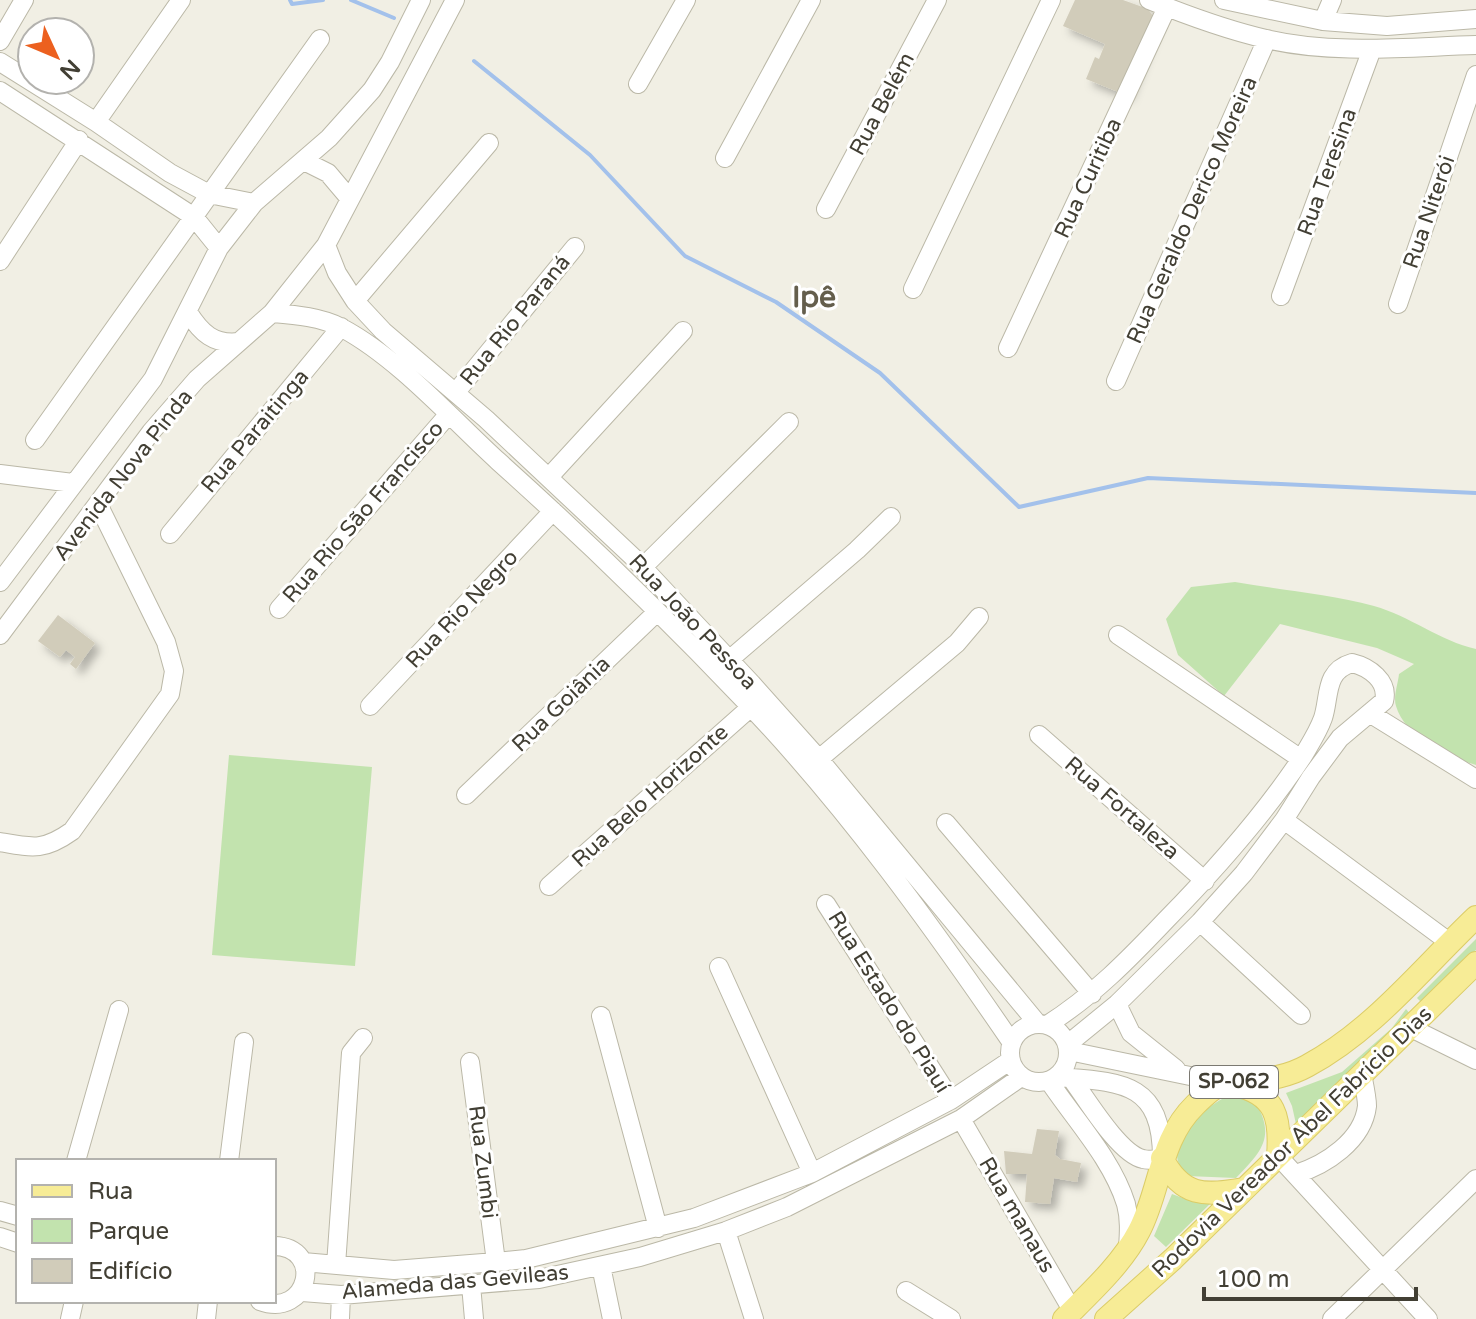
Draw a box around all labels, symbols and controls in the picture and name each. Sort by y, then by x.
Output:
north arrow [16,16,96,96]
street label: Rua Belém [844,48,920,160]
text: N [54,54,85,85]
street label: Rua Geraldo Derico Moreira [1121,72,1263,348]
street label: Rua Teresina [1292,105,1362,239]
street label: Rua Curitiba [1049,114,1127,242]
street label: Rua Niterói [1398,152,1460,272]
street label: Rua Rio Paraná [454,249,576,391]
district label: Ipê [792,279,836,316]
street label: Rua Paraitinga [196,364,314,498]
street label: Avenida Nova Pinda [48,384,198,566]
street label: Rua Rio São Francisco [277,416,449,608]
street label: Rua Rio Negro [400,544,524,674]
street label: Rua João Pessoa [623,549,763,695]
street label: Rua Goiânia [507,651,615,757]
street label: Rua Belo Horizonte [567,719,733,873]
street label: Rua Fortaleza [1059,751,1185,865]
street label: Rua Estado do Piauí [822,906,956,1098]
street label: Rodovia Vereador Abel Fabrício Dias [1147,1001,1437,1283]
road number: SP-062 [1190,1066,1278,1098]
street label: Rua Zumbi [463,1104,503,1220]
street label: Rua manaus [973,1152,1061,1278]
legend [16,1159,276,1303]
text: Rua [88,1177,133,1206]
text: Parque [88,1217,169,1246]
scale bar [1204,1251,1416,1301]
text: Edifício [88,1257,173,1286]
street label: Alameda das Gevileas [340,1259,570,1305]
text: 100 m [1216,1265,1290,1294]

